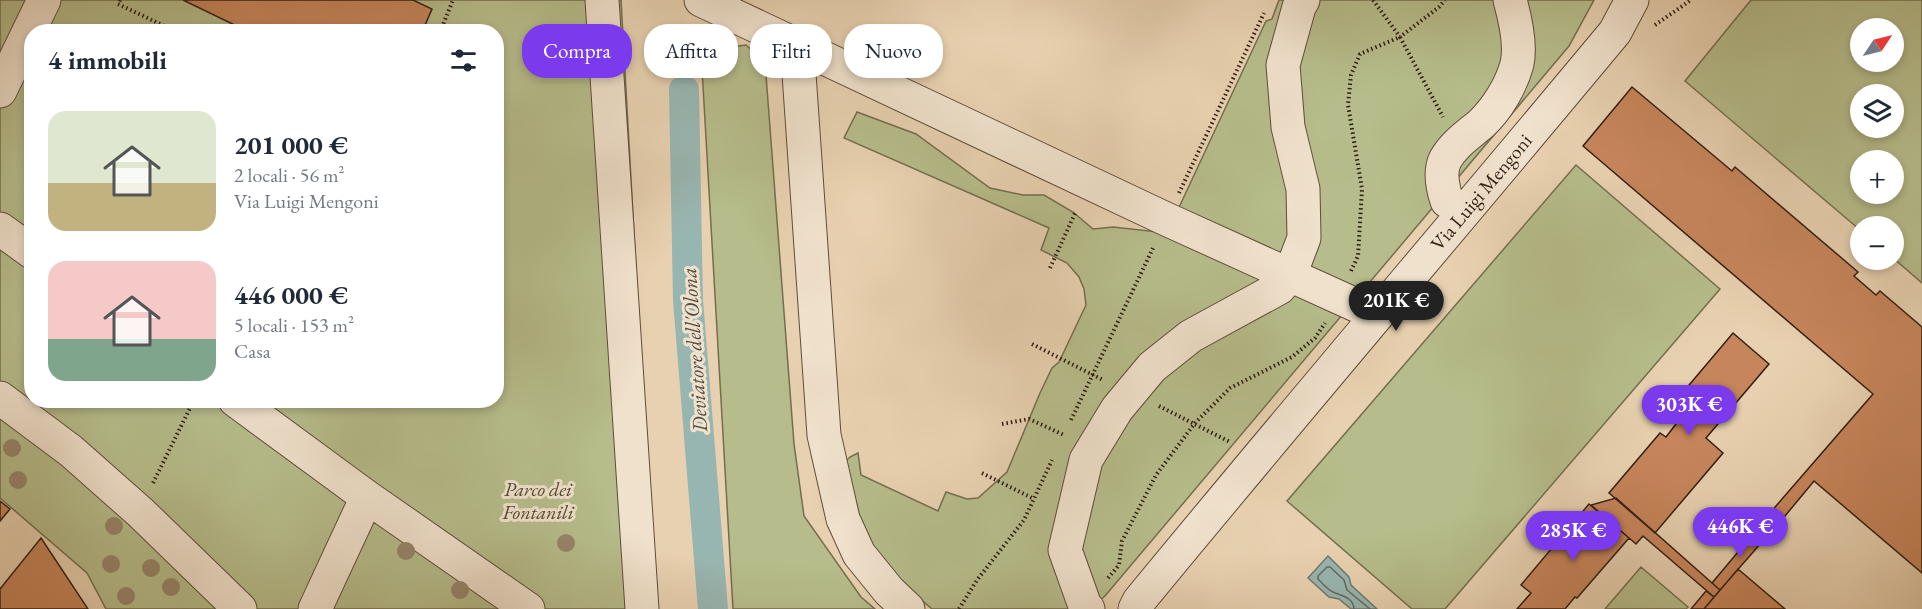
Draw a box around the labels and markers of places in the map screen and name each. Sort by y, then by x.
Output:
pin: 201K € [1347,281,1445,332]
pin: 303K € [1640,385,1738,436]
pin: 446K € [1691,507,1789,558]
pin: 285K € [1524,511,1622,562]

